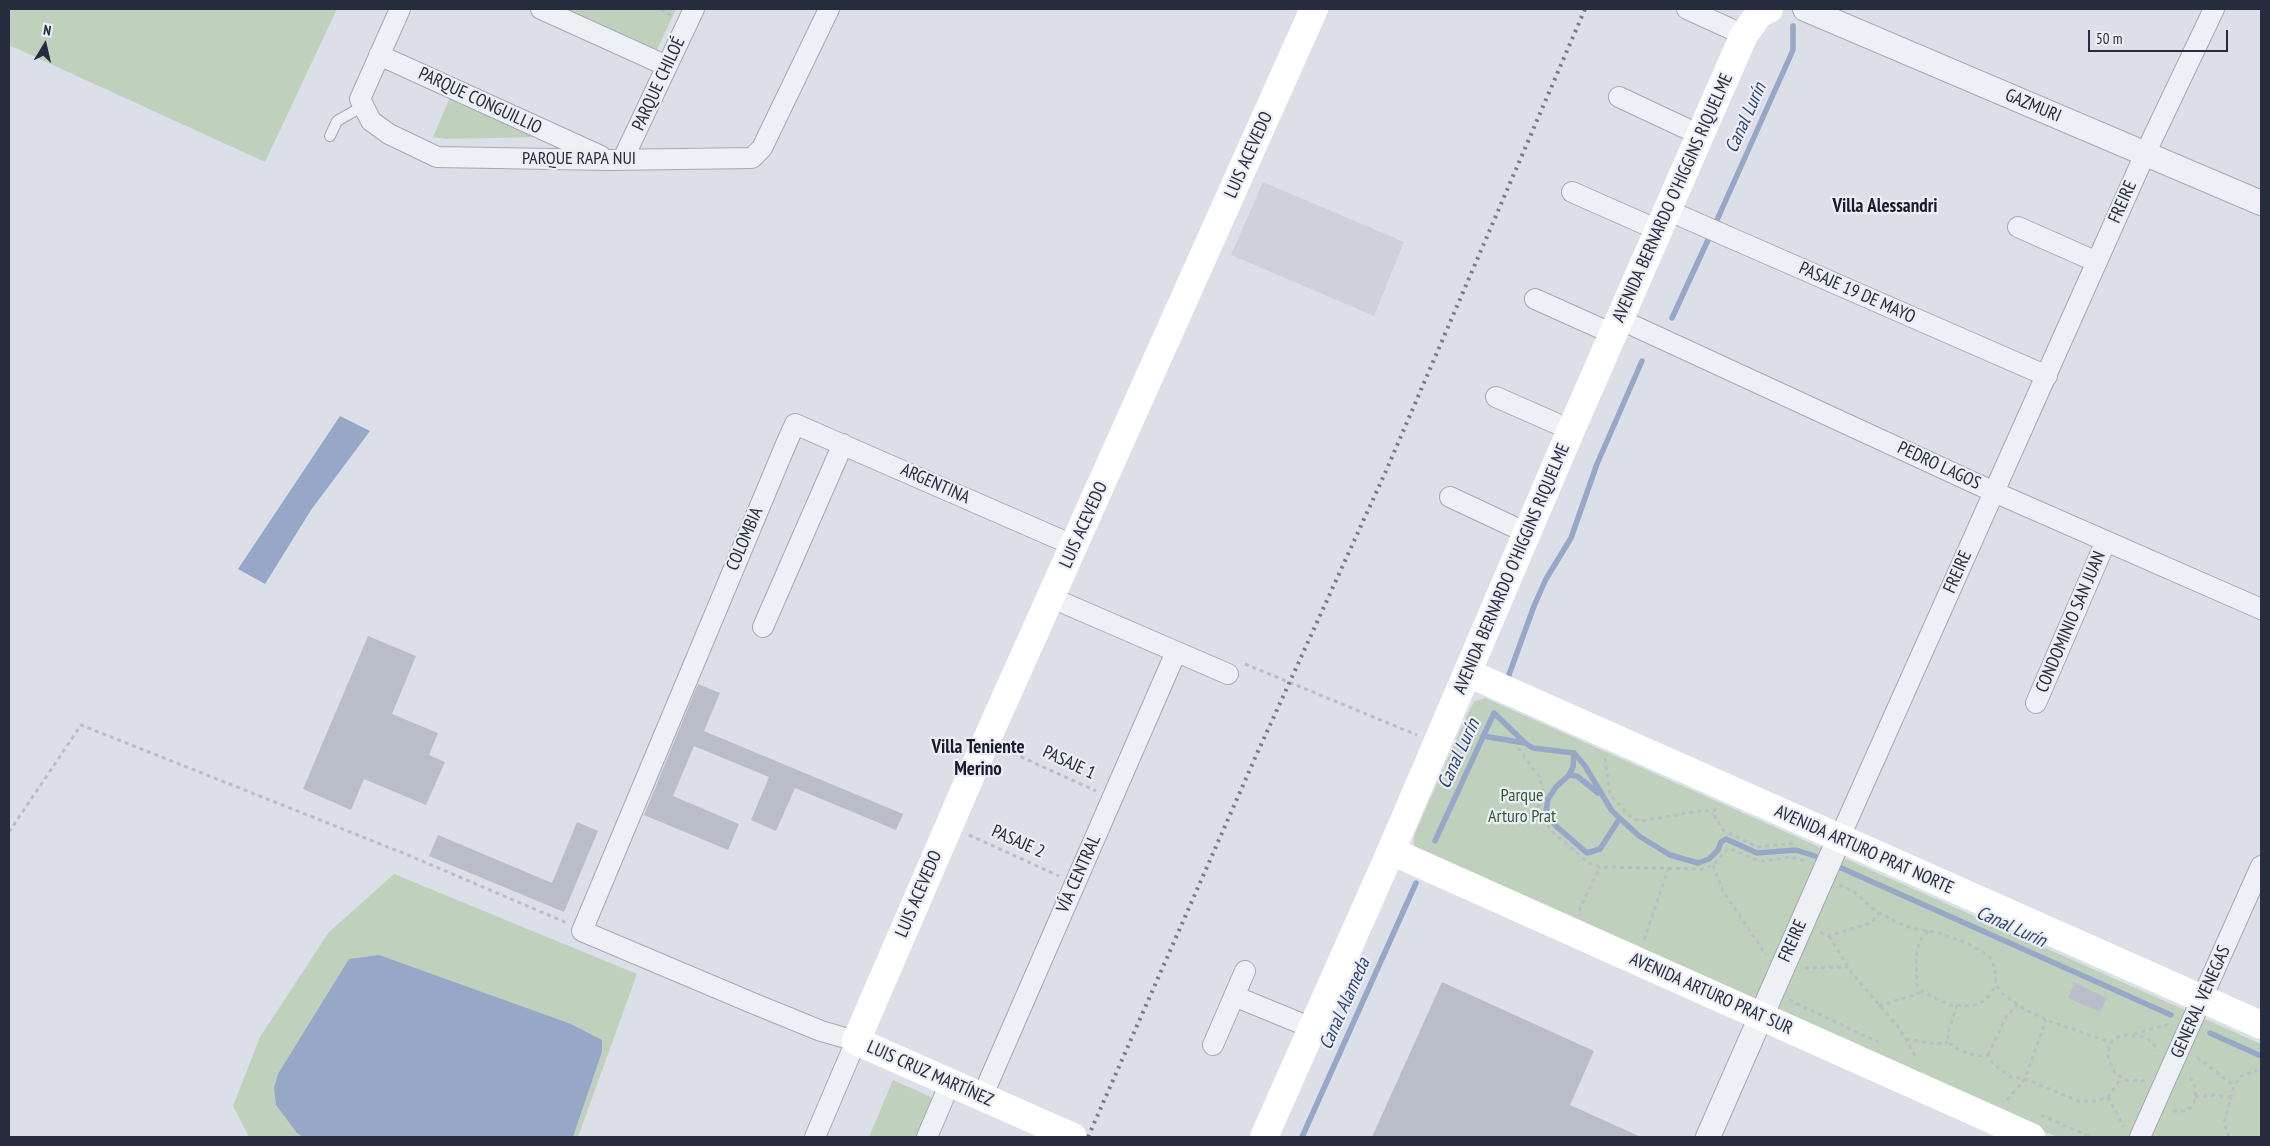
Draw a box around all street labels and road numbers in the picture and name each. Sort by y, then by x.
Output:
street label: PARQUE CHILOÉ [628,34,690,134]
street label: PARQUE CONGUILLIO [415,63,545,139]
street label: AVENIDA BERNARDO O'HIGGINS RIQUELME [1608,70,1738,326]
street label: GAZMURI [2002,85,2064,127]
street label: LUIS ACEVEDO [1220,109,1278,201]
street label: PARQUE RAPA NUI [522,148,636,170]
street label: FREIRE [2104,177,2142,227]
street label: PASAJE 19 DE MAYO [1795,258,1919,328]
street label: PEDRO LAGOS [1894,437,1984,495]
street label: AVENIDA BERNARDO O'HIGGINS RIQUELME [1449,441,1575,697]
street label: ARGENTINA [897,459,973,509]
street label: LUIS ACEVEDO [1055,479,1113,571]
street label: COLOMBIA [722,504,768,574]
street label: FREIRE [1939,547,1977,597]
street label: CONDOMINIO SAN JUAN [2031,548,2111,696]
street label: PASAJE 1 [1039,741,1099,785]
street label: AVENIDA ARTURO PRAT NORTE [1771,801,1957,899]
street label: PASAJE 2 [988,821,1048,863]
street label: VÍA CENTRAL [1052,832,1106,916]
street label: LUIS ACEVEDO [891,847,947,941]
street label: FREIRE [1774,916,1812,966]
street label: GENERAL VENEGAS [2167,943,2235,1061]
street label: AVENIDA ARTURO PRAT SUR [1626,948,1796,1040]
street label: LUIS CRUZ MARTÍNEZ [864,1037,996,1111]

